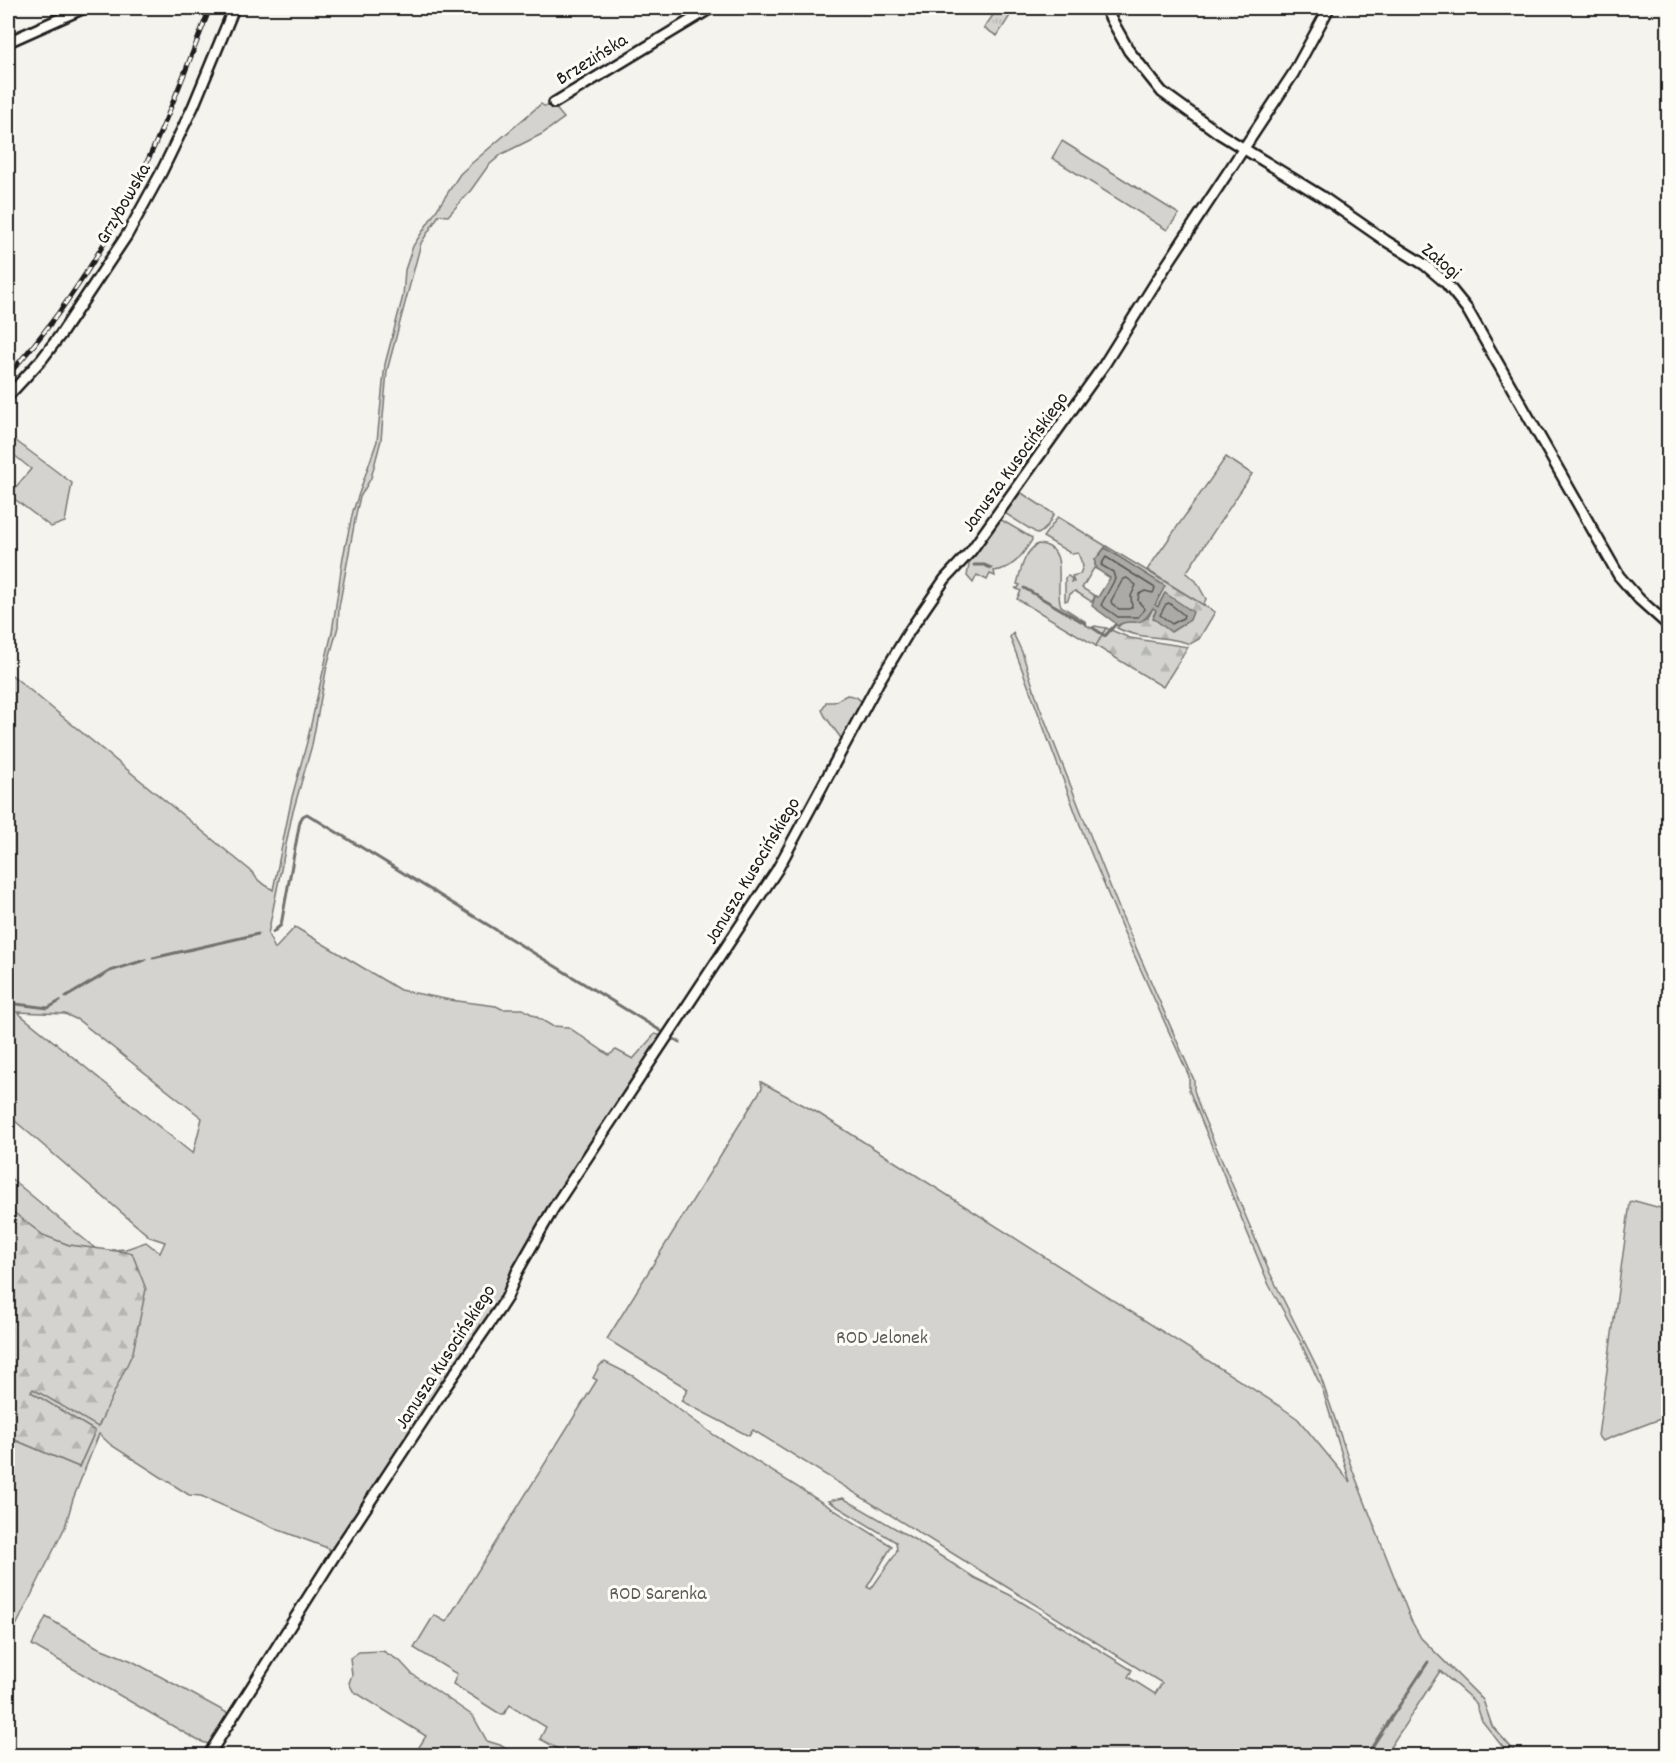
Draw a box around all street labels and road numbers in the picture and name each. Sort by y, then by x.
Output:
street label: Brzezińska [551,27,634,94]
street label: Grzybowska [90,158,159,250]
street label: Załogi [1414,237,1466,288]
street label: Janusza Kusocińskiego [956,387,1077,539]
street label: Janusza Kusocińskiego [698,793,809,950]
street label: Janusza Kusocińskiego [389,1280,504,1435]

